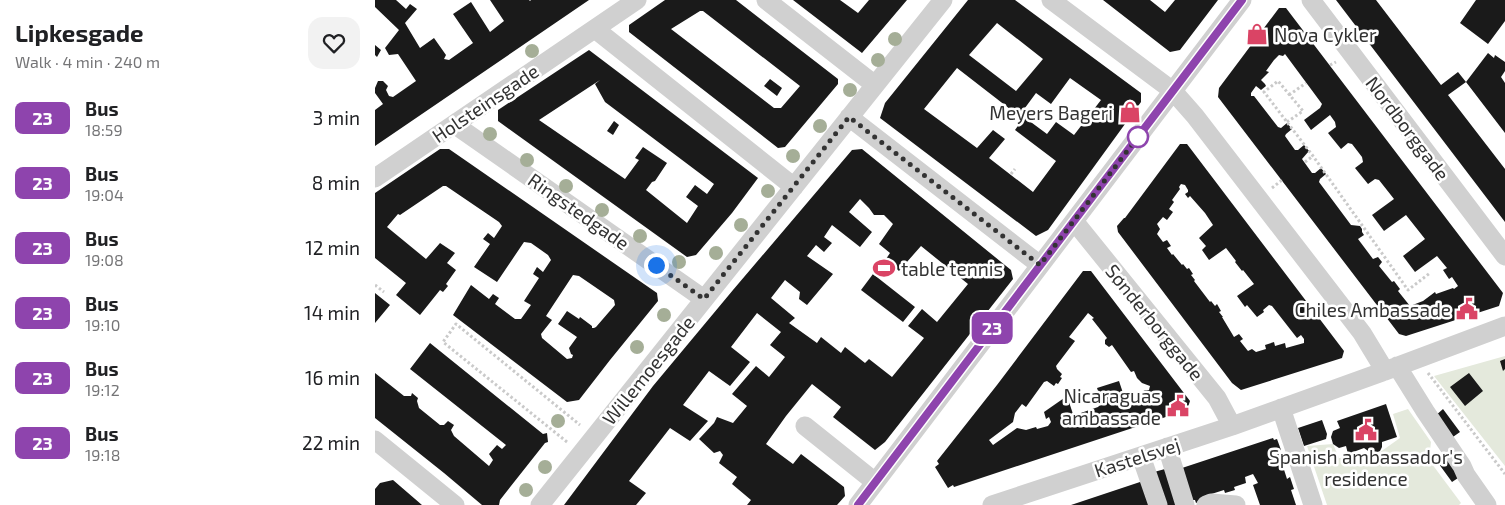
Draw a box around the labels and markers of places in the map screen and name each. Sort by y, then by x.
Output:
shop icon: Nova Cykler [1244,21,1270,47]
place label: Nova Cykler [1274,23,1377,46]
shop icon: Meyers Bageri [1117,99,1143,125]
place label: Meyers Bageri [989,101,1113,124]
unlabelled marker [1127,126,1149,148]
sports icon: table tennis [871,255,897,281]
place label: table tennis [901,257,1003,280]
public building icon: Chiles Ambassade [1454,296,1480,322]
place label: Chiles Ambassade [1295,298,1451,321]
place label: Nicaraguas ambassade [1062,384,1161,429]
public building icon: Nicaraguas ambassade [1165,393,1191,419]
public building icon: Spanish ambassador's residence [1353,417,1379,443]
place label: Spanish ambassador's residence [1269,445,1463,490]

